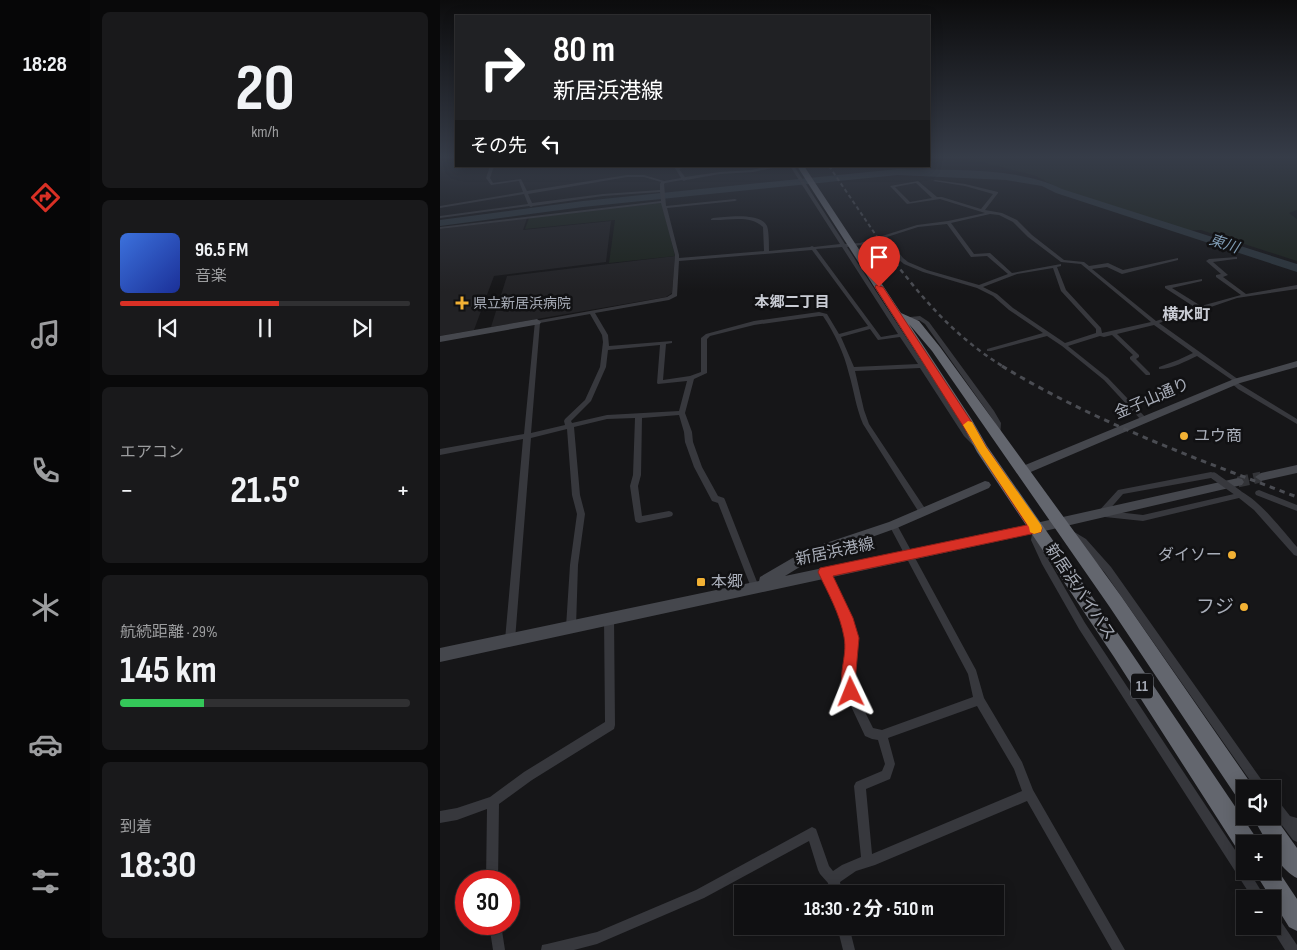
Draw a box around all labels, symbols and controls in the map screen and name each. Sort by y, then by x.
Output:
text: 80 m [553,29,615,72]
icon: right [470,35,535,100]
text: 18:28 [23,51,67,78]
text: 20 [235,51,295,129]
text: 新居浜港線 [553,78,663,105]
text: km/h [251,123,279,142]
icon: left [537,130,565,158]
text: その先 [470,135,527,158]
icon: directions [28,180,63,215]
water label: 東川 [1207,230,1243,258]
pin [858,236,900,287]
text: 96.5 FM [195,239,248,262]
icon: arrive [865,243,893,271]
text: 音楽 [195,267,227,286]
district label: 本郷二丁目 [754,293,830,312]
place label: 県立新居浜病院 [473,295,571,312]
marker: 県立新居浜病院 [455,296,469,310]
district label: 横水町 [1162,305,1210,325]
icon: previous [154,314,182,342]
icon: pause [251,314,279,342]
icon: next [348,314,376,342]
icon: music [28,317,63,352]
street label: 金子山通り [1111,375,1193,423]
place label: ユウ商 [1194,427,1242,446]
marker: ユウ商 [1178,430,1190,442]
text: エアコン [120,443,184,462]
icon: phone [28,453,63,488]
text: 21.5° [230,468,300,513]
text: − [120,474,134,507]
text: + [396,474,410,507]
street label: 新居浜港線 [794,534,876,570]
street label: 新居浜バイパス [1041,540,1119,644]
place label: ダイソー [1158,546,1222,565]
marker: ダイソー [1226,549,1238,561]
place label: 本郷 [711,573,743,592]
marker: 本郷 [695,576,707,588]
icon: climate [28,590,63,625]
place label: フジ [1196,596,1234,619]
marker: フジ [1238,601,1250,613]
text: 航続距離 · 29% [120,623,218,642]
text: 145 km [120,648,217,693]
position arrow [824,665,876,717]
road number: 11 [1131,674,1153,698]
icon: car [28,727,63,762]
map controls [1236,780,1281,935]
button: sound [1236,780,1281,825]
text: 到着 [120,818,152,837]
button: + [1236,835,1281,880]
text: 18:30 [120,843,196,888]
icon: filters [28,864,63,899]
speed limit sign: 30 [455,870,520,935]
button: − [1236,890,1281,935]
text: 18:30 · 2 分 · 510 m [804,898,934,921]

